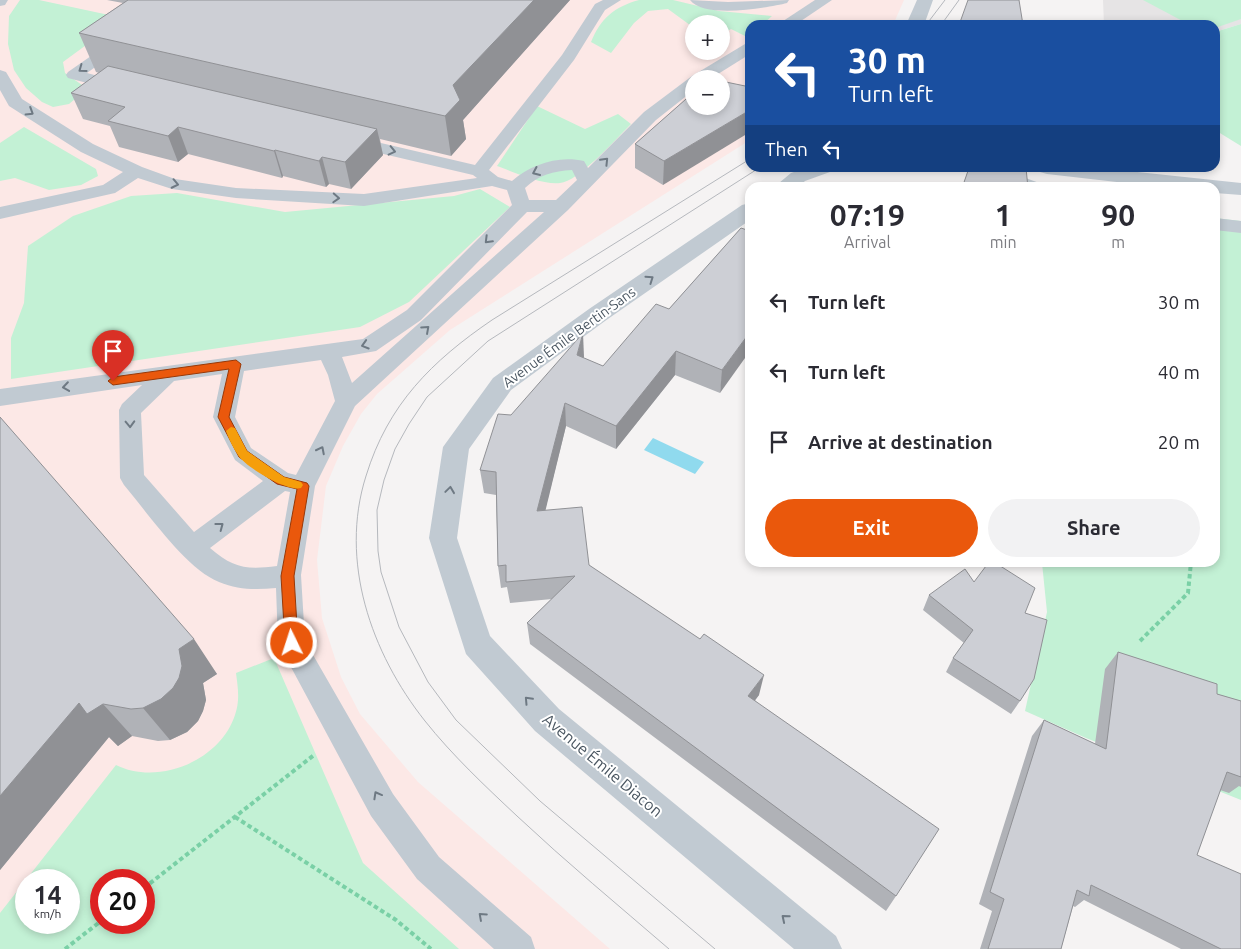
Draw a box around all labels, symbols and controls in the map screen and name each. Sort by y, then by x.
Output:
map controls [685,15,730,115]
button: + [685,15,730,60]
icon: left [765,40,830,105]
text: 30 m [848,40,926,80]
one-way arrow [79,63,88,72]
button: − [685,70,730,115]
text: Turn left [848,81,933,106]
one-way arrow [25,105,34,115]
icon: left [818,135,846,163]
text: Then [765,138,808,160]
one-way arrow [388,145,397,156]
one-way arrow [600,158,609,167]
one-way arrow [532,166,541,177]
one-way arrow [170,178,179,189]
one-way arrow [333,193,341,204]
text: 07:19 [830,198,905,232]
text: 1 [995,198,1012,232]
text: 90 [1101,198,1135,232]
text: Arrival [844,233,891,251]
text: min [990,233,1017,251]
text: m [1111,233,1125,251]
one-way arrow [484,234,493,243]
one-way arrow [644,276,653,285]
street label: Avenue Émile Bertin-Sans [499,283,638,390]
icon: left [765,288,793,316]
text: Turn left [808,291,886,313]
text: 30 m [1158,291,1200,313]
one-way arrow [421,326,430,335]
pin [92,330,134,381]
icon: arrive [99,337,127,365]
one-way arrow [361,339,370,349]
icon: left [765,358,793,386]
text: Turn left [808,361,886,383]
text: 40 m [1158,361,1200,383]
one-way arrow [62,382,70,392]
one-way arrow [125,421,136,429]
icon: arrive [765,428,793,456]
text: Arrive at destination [808,431,993,453]
text: 20 m [1158,431,1200,453]
one-way arrow [315,446,325,455]
one-way arrow [444,486,455,494]
button: Exit [765,499,978,557]
button: Share [988,499,1200,557]
one-way arrow [214,523,224,532]
position arrow [265,616,317,668]
one-way arrow [525,696,534,705]
street label: Avenue Émile Diacon [540,708,668,820]
one-way arrow [373,791,383,800]
speed limit sign: 20 [90,869,155,934]
text: 14 [33,881,62,909]
text: km/h [34,907,61,920]
one-way arrow [479,913,488,922]
one-way arrow [782,914,791,923]

